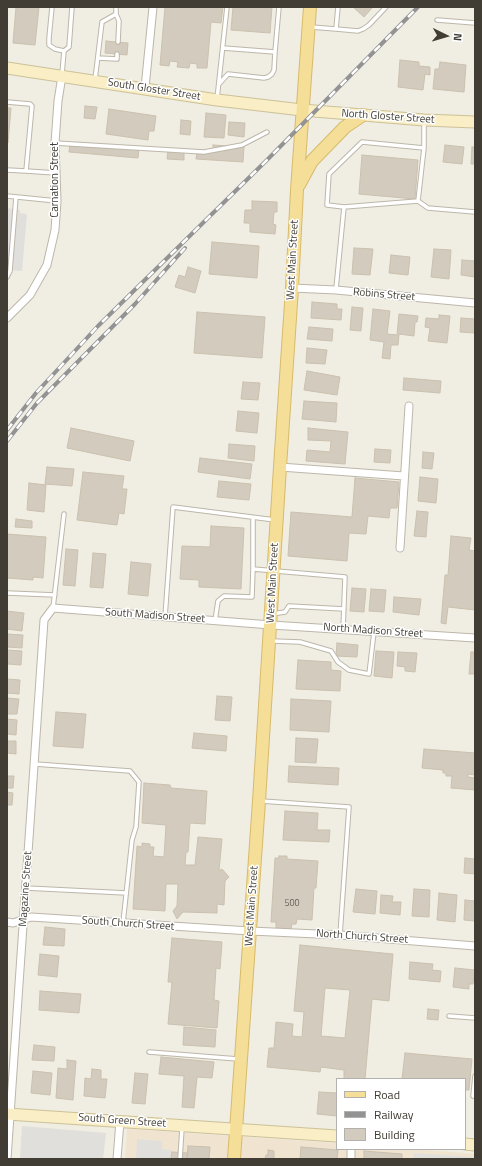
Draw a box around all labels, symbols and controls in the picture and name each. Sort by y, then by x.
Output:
north arrow [426,16,466,56]
text: N [450,33,466,42]
street label: South Gloster Street [107,76,201,104]
street label: North Gloster Street [341,107,435,127]
street label: Carnation Street [48,142,62,218]
street label: West Main Street [284,220,302,300]
street label: Robins Street [352,286,416,304]
street label: West Main Street [264,543,282,623]
street label: South Madison Street [104,606,206,626]
street label: North Madison Street [323,621,423,641]
street label: Magazine Street [17,851,35,927]
street label: West Main Street [243,865,261,947]
house number: 500 [284,899,300,909]
street label: South Church Street [81,914,175,934]
street label: North Church Street [316,927,408,947]
legend [336,1078,466,1150]
text: Road [374,1085,400,1104]
text: Railway [374,1105,414,1124]
street label: South Green Street [78,1111,166,1131]
text: Building [374,1125,415,1144]

